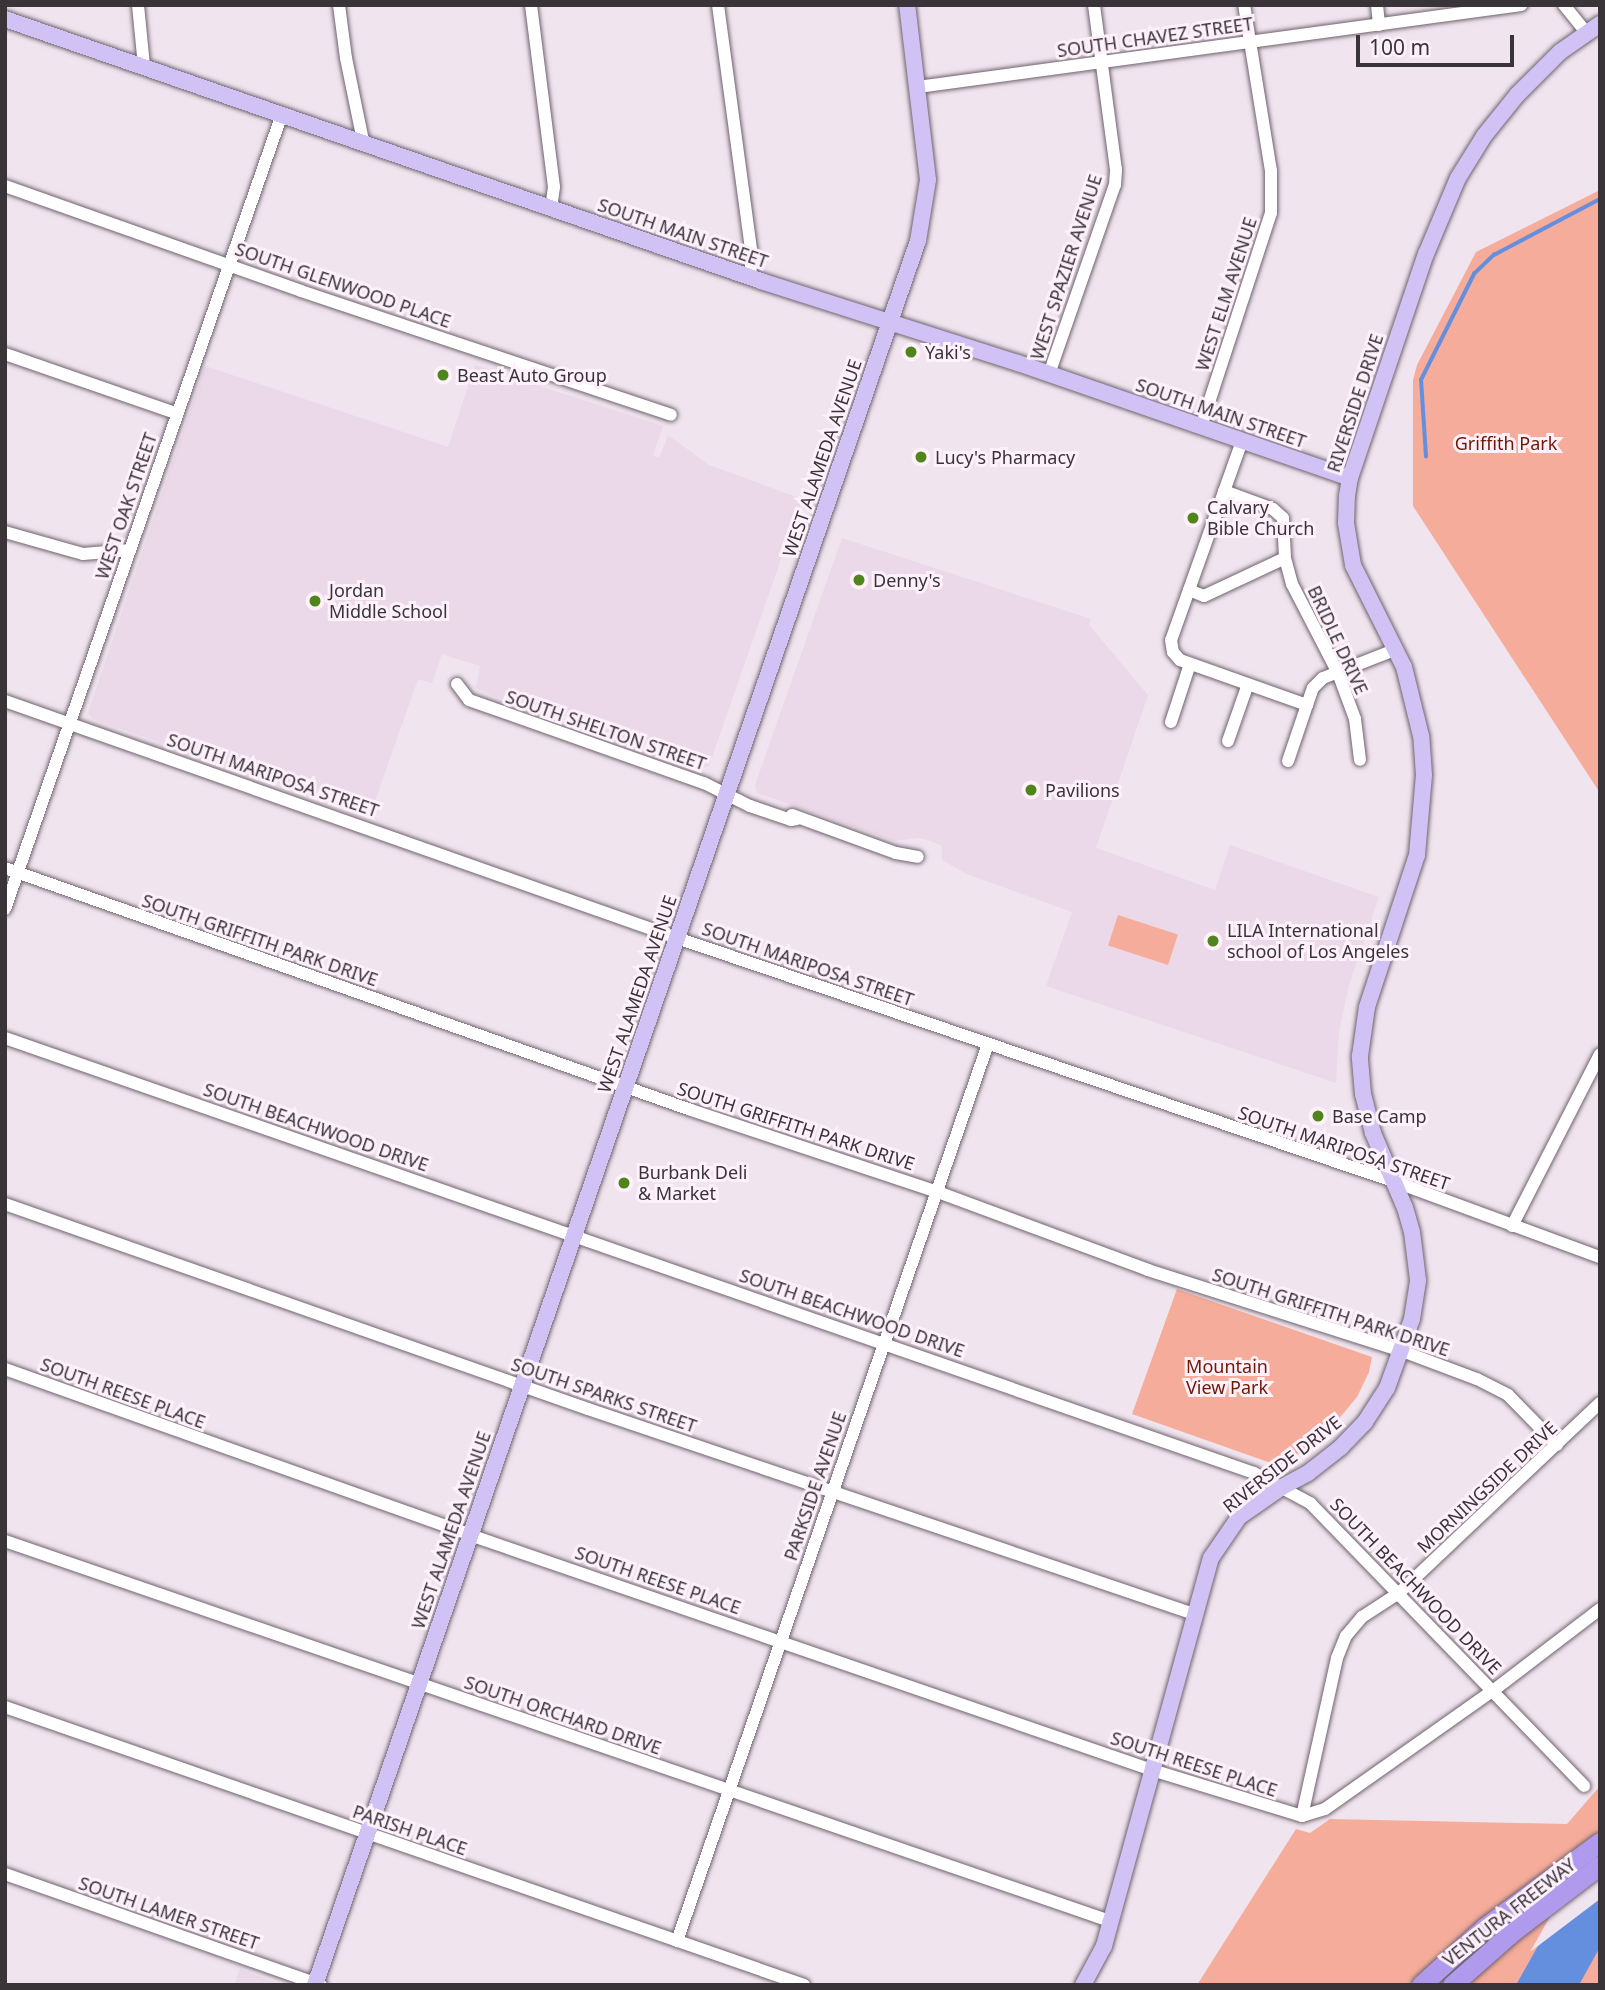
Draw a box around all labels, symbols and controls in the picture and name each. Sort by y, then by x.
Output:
street label: SOUTH CHAVEZ STREET [1056,13,1254,61]
scale bar [1360,21,1518,65]
text: 100 m [1369,33,1430,61]
street label: WEST SPAZIER AVENUE [1026,172,1106,362]
street label: SOUTH MAIN STREET [595,194,771,272]
street label: WEST ELM AVENUE [1191,214,1261,374]
street label: SOUTH GLENWOOD PLACE [232,238,454,332]
street label: RIVERSIDE DRIVE [1322,331,1388,475]
place label: Yaki's [925,341,971,363]
marker: Yaki's [903,344,919,360]
street label: WEST ALAMEDA AVENUE [778,356,866,560]
place label: Beast Auto Group [457,364,607,386]
marker: Beast Auto Group [435,367,451,383]
street label: SOUTH MAIN STREET [1133,374,1309,452]
street label: WEST OAK STREET [91,430,161,582]
park label: Griffith Park [1455,432,1557,454]
place label: Lucy's Pharmacy [935,446,1075,468]
marker: Lucy's Pharmacy [913,449,929,465]
place label: Calvary Bible Church [1207,497,1314,540]
marker: Calvary Bible Church [1185,510,1201,526]
place label: Denny's [873,569,941,591]
marker: Denny's [851,572,867,588]
place label: Jordan Middle School [329,580,448,622]
street label: BRIDLE DRIVE [1303,582,1373,698]
marker: Jordan Middle School [307,593,323,609]
street label: SOUTH SHELTON STREET [503,686,709,774]
street label: SOUTH MARIPOSA STREET [164,729,382,821]
place label: Pavilions [1045,779,1120,801]
marker: Pavilions [1023,782,1039,798]
street label: SOUTH GRIFFITH PARK DRIVE [139,889,381,991]
street label: WEST ALAMEDA AVENUE [593,892,681,1096]
street label: SOUTH MARIPOSA STREET [699,918,917,1010]
place label: LILA International school of Los Angeles [1227,920,1409,962]
marker: LILA International school of Los Angeles [1205,933,1221,949]
street label: SOUTH GRIFFITH PARK DRIVE [675,1077,917,1175]
street label: SOUTH BEACHWOOD DRIVE [201,1078,431,1176]
street label: SOUTH MARIPOSA STREET [1235,1102,1453,1194]
place label: Base Camp [1332,1105,1427,1127]
marker: Base Camp [1310,1108,1326,1124]
place label: Burbank Deli & Market [638,1162,747,1204]
marker: Burbank Deli & Market [616,1175,632,1191]
street label: SOUTH GRIFFITH PARK DRIVE [1210,1263,1452,1361]
street label: SOUTH BEACHWOOD DRIVE [737,1264,967,1362]
street label: SOUTH REESE PLACE [38,1353,208,1433]
street label: SOUTH SPARKS STREET [509,1353,699,1437]
park label: Mountain View Park [1186,1356,1268,1398]
street label: PARKSIDE AVENUE [779,1409,851,1563]
street label: RIVERSIDE DRIVE [1218,1411,1346,1517]
street label: MORNINGSIDE DRIVE [1413,1417,1561,1557]
street label: WEST ALAMEDA AVENUE [407,1428,495,1632]
street label: SOUTH BEACHWOOD DRIVE [1326,1493,1506,1679]
street label: SOUTH REESE PLACE [572,1542,744,1618]
street label: SOUTH ORCHARD DRIVE [462,1671,664,1759]
street label: SOUTH REESE PLACE [1108,1727,1280,1801]
street label: PARISH PLACE [350,1800,470,1860]
street label: VENTURA FREEWAY [1438,1854,1580,1970]
street label: SOUTH LAMER STREET [76,1872,262,1954]

